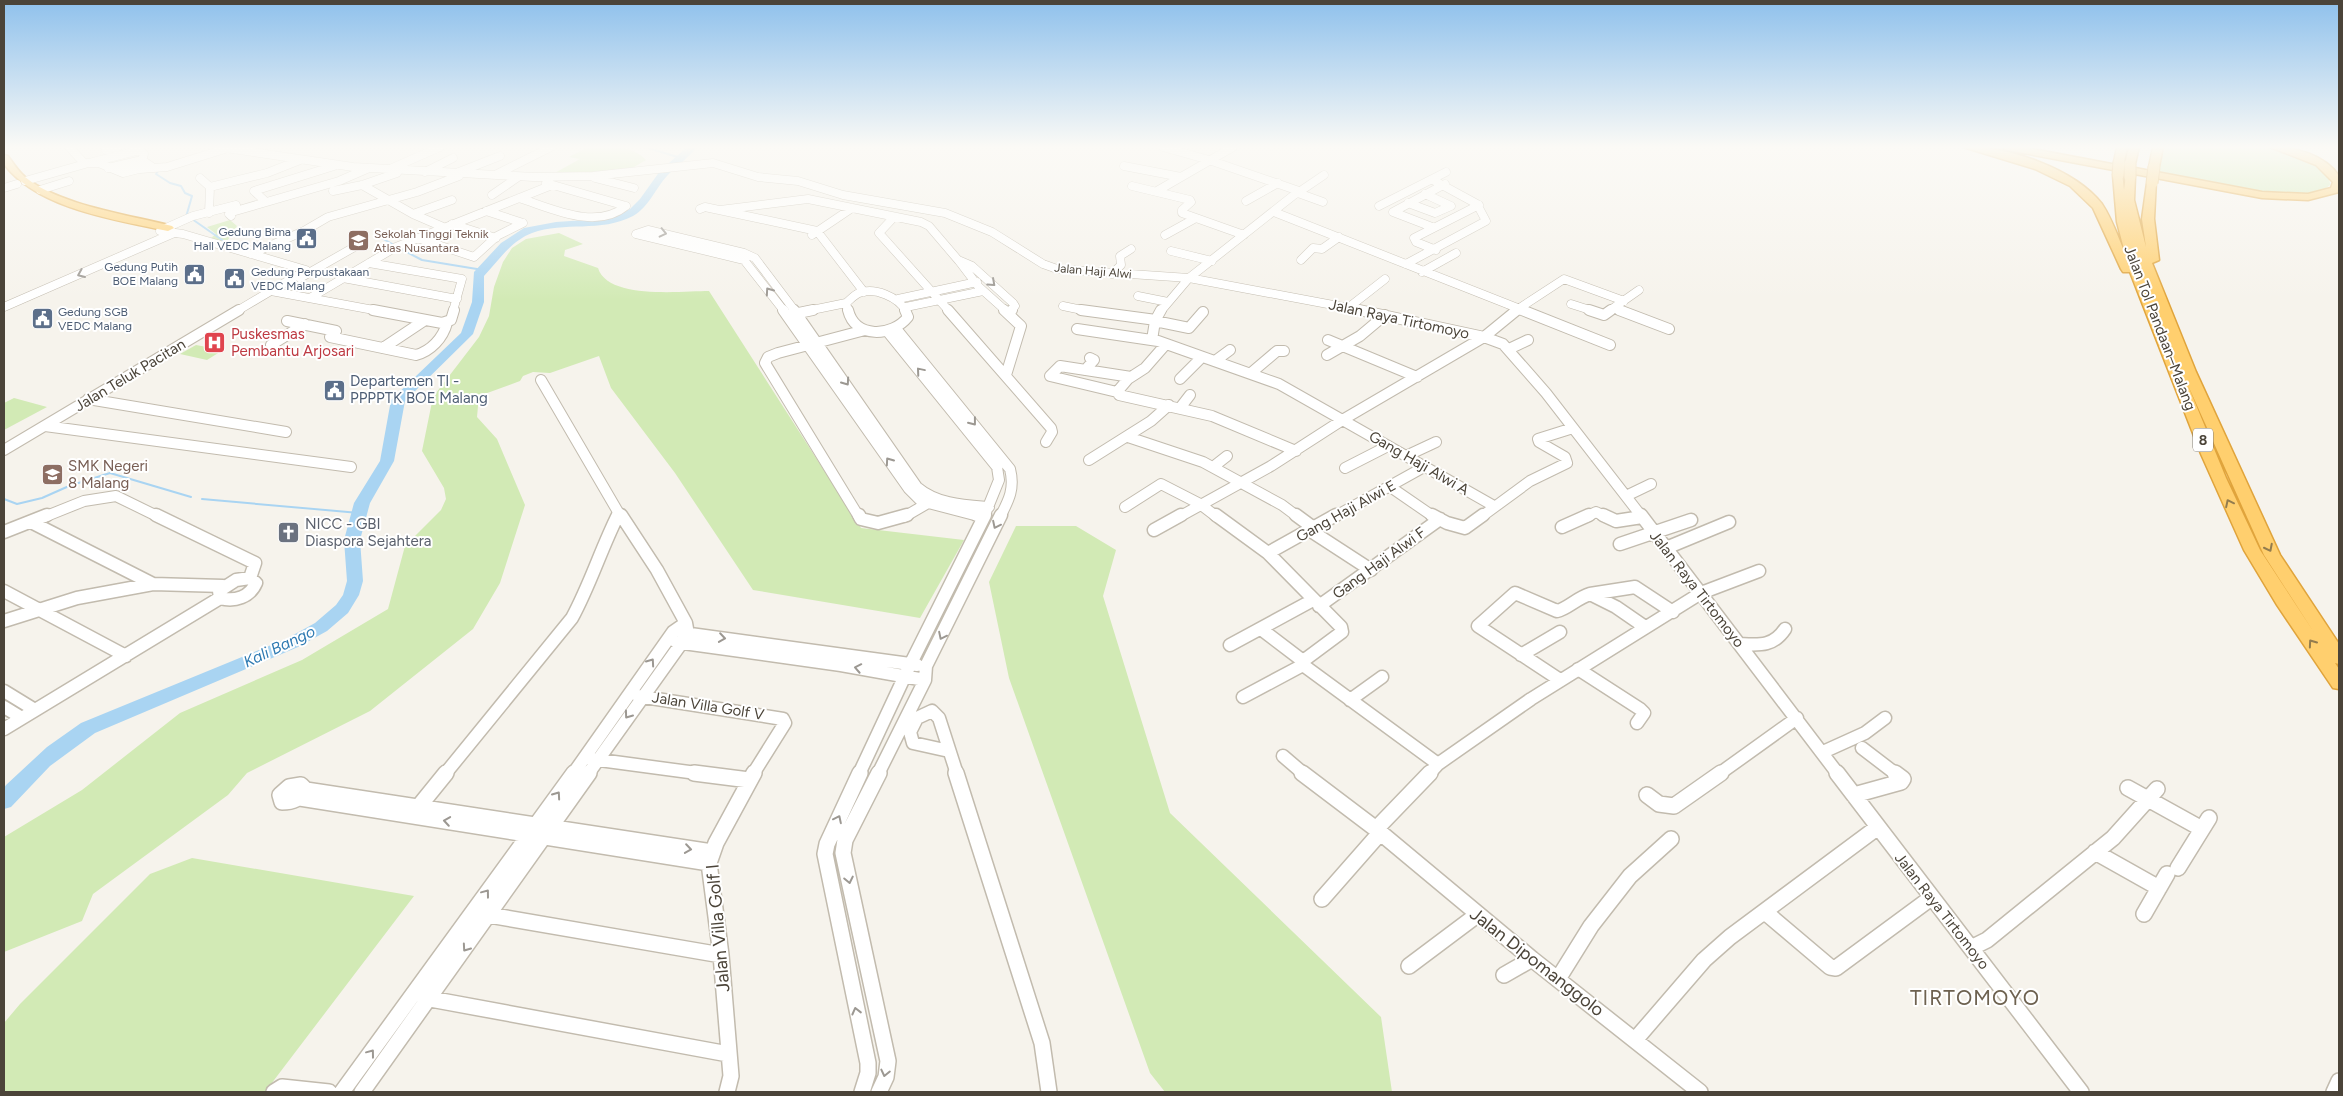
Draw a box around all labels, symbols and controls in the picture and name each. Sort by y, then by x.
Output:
place label: Gedung Bima Hall VEDC Malang [194,225,291,253]
public building icon: Gedung Bima Hall VEDC Malang [295,227,319,251]
place label: Sekolah Tinggi Teknik Atlas Nusantara [374,227,489,255]
one-way arrow [658,227,667,238]
school or university icon: Sekolah Tinggi Teknik Atlas Nusantara [346,229,370,253]
street label: Jalan Tol Pandaan–Malang [2120,243,2200,413]
place label: Gedung Putih BOE Malang [104,260,178,288]
street label: Jalan Haji Alwi [1054,261,1132,281]
public building icon: Gedung Putih BOE Malang [182,262,206,286]
place label: Gedung Perpustakaan VEDC Malang [251,265,369,293]
one-way arrow [77,267,86,278]
public building icon: Gedung Perpustakaan VEDC Malang [223,267,247,291]
one-way arrow [986,277,995,286]
one-way arrow [766,287,775,296]
street label: Jalan Raya Tirtomoyo [1327,295,1471,343]
place label: Gedung SGB VEDC Malang [58,305,132,333]
public building icon: Gedung SGB VEDC Malang [30,307,54,331]
place label: Puskesmas Pembantu Arjosari [231,325,354,360]
hospital icon: Puskesmas Pembantu Arjosari [203,331,227,355]
street label: Jalan Teluk Pacitan [71,335,189,415]
one-way arrow [918,368,926,377]
place label: Departemen TI - PPPPTK BOE Malang [350,372,488,407]
one-way arrow [840,376,849,386]
public building icon: Departemen TI - PPPPTK BOE Malang [322,378,346,402]
one-way arrow [967,416,975,425]
street label: Gang Haji Alwi A [1366,427,1472,499]
road number: 8 [2193,428,2213,452]
place label: SMK Negeri 8 Malang [68,457,148,492]
one-way arrow [886,457,895,467]
school or university icon: SMK Negeri 8 Malang [40,463,64,487]
street label: Gang Haji Alwi E [1293,476,1399,546]
one-way arrow [2225,499,2235,508]
place label: NICC - GBI Diaspora Sejahtera [305,515,431,550]
one-way arrow [992,520,1002,529]
church icon: NICC - GBI Diaspora Sejahtera [277,521,301,545]
street label: Gang Haji Alwi F [1329,523,1429,603]
street label: Jalan Raya Tirtomoyo [1646,527,1748,651]
one-way arrow [2263,543,2273,552]
water label: Kali Bango [240,622,318,671]
one-way arrow [938,630,948,639]
one-way arrow [717,633,726,643]
one-way arrow [2308,639,2318,648]
one-way arrow [645,659,654,668]
one-way arrow [853,663,862,674]
street label: Jalan Villa Golf V [651,688,766,724]
one-way arrow [625,710,635,719]
one-way arrow [551,791,560,801]
one-way arrow [832,815,842,824]
one-way arrow [443,817,451,827]
one-way arrow [684,843,692,853]
street label: Jalan Raya Tirtomoyo [1891,849,1993,973]
street label: Jalan Villa Golf I [701,863,735,993]
one-way arrow [843,876,853,884]
one-way arrow [480,889,489,899]
street label: Jalan Dipomanggolo [1466,903,1608,1021]
one-way arrow [463,942,472,952]
district label: TIRTOMOYO [1910,985,2040,1010]
one-way arrow [851,1007,862,1016]
one-way arrow [365,1049,374,1059]
one-way arrow [881,1069,891,1078]

